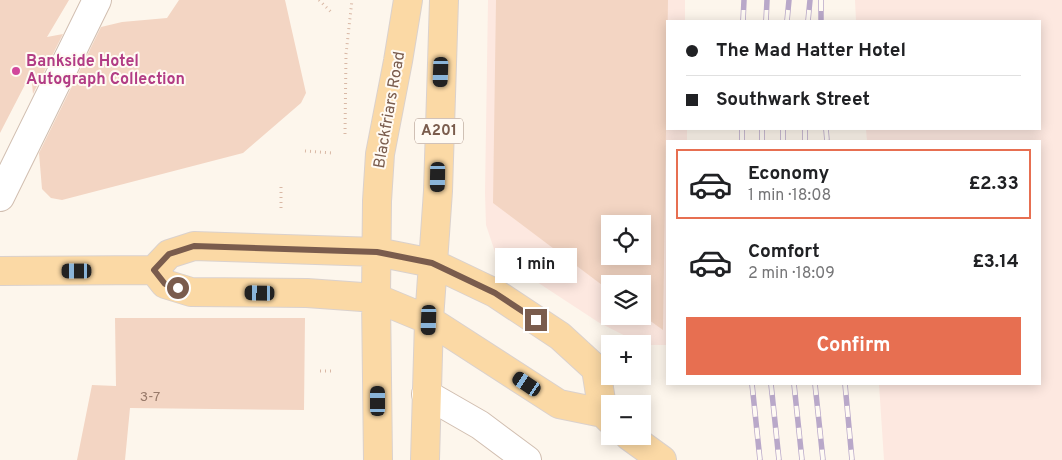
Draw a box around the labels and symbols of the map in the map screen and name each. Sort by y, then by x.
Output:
street label: Blackfriars Road [370,50,410,170]
place label: Bankside Hotel Autograph Collection [26,52,185,90]
car [432,57,449,87]
marker: Bankside Hotel Autograph Collection [10,65,22,77]
road number: A201 [415,118,463,144]
car [430,162,445,192]
callout: 1 min [495,248,577,282]
car [62,264,92,279]
route start [167,277,189,299]
car [244,285,275,301]
car [420,305,437,335]
route end [525,309,547,331]
car [510,369,543,399]
car [370,386,385,416]
house number: 3-7 [140,389,160,406]

